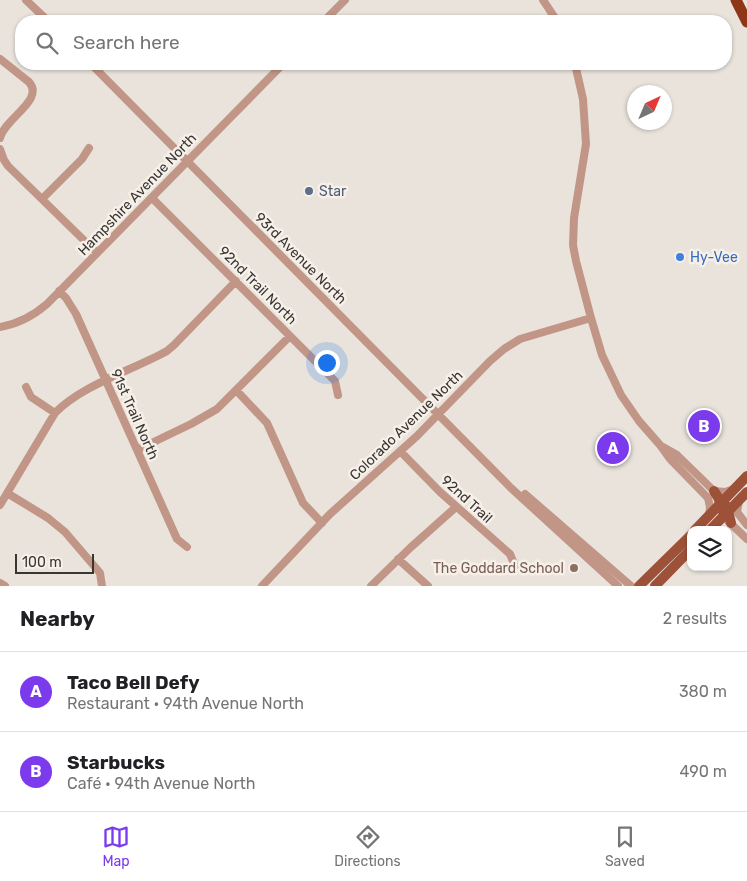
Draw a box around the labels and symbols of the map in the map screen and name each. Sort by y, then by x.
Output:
north arrow [627,85,672,130]
street label: Hampshire Avenue North [75,130,200,259]
place label: Star [319,183,347,200]
marker: Star [303,185,315,197]
street label: 93rd Avenue North [251,209,350,308]
street label: 92nd Trail North [215,243,300,328]
place label: Hy-Vee [690,249,738,266]
marker: Hy-Vee [674,251,686,263]
your location [314,350,340,376]
street label: 91st Trail North [107,366,162,462]
street label: Colorado Avenue North [346,367,466,484]
pin: B [688,407,720,445]
pin: A [597,429,629,467]
street label: 92nd Trail [438,472,496,527]
scale bar [15,551,94,574]
place label: The Goddard School [433,560,564,577]
marker: The Goddard School [568,562,580,574]

